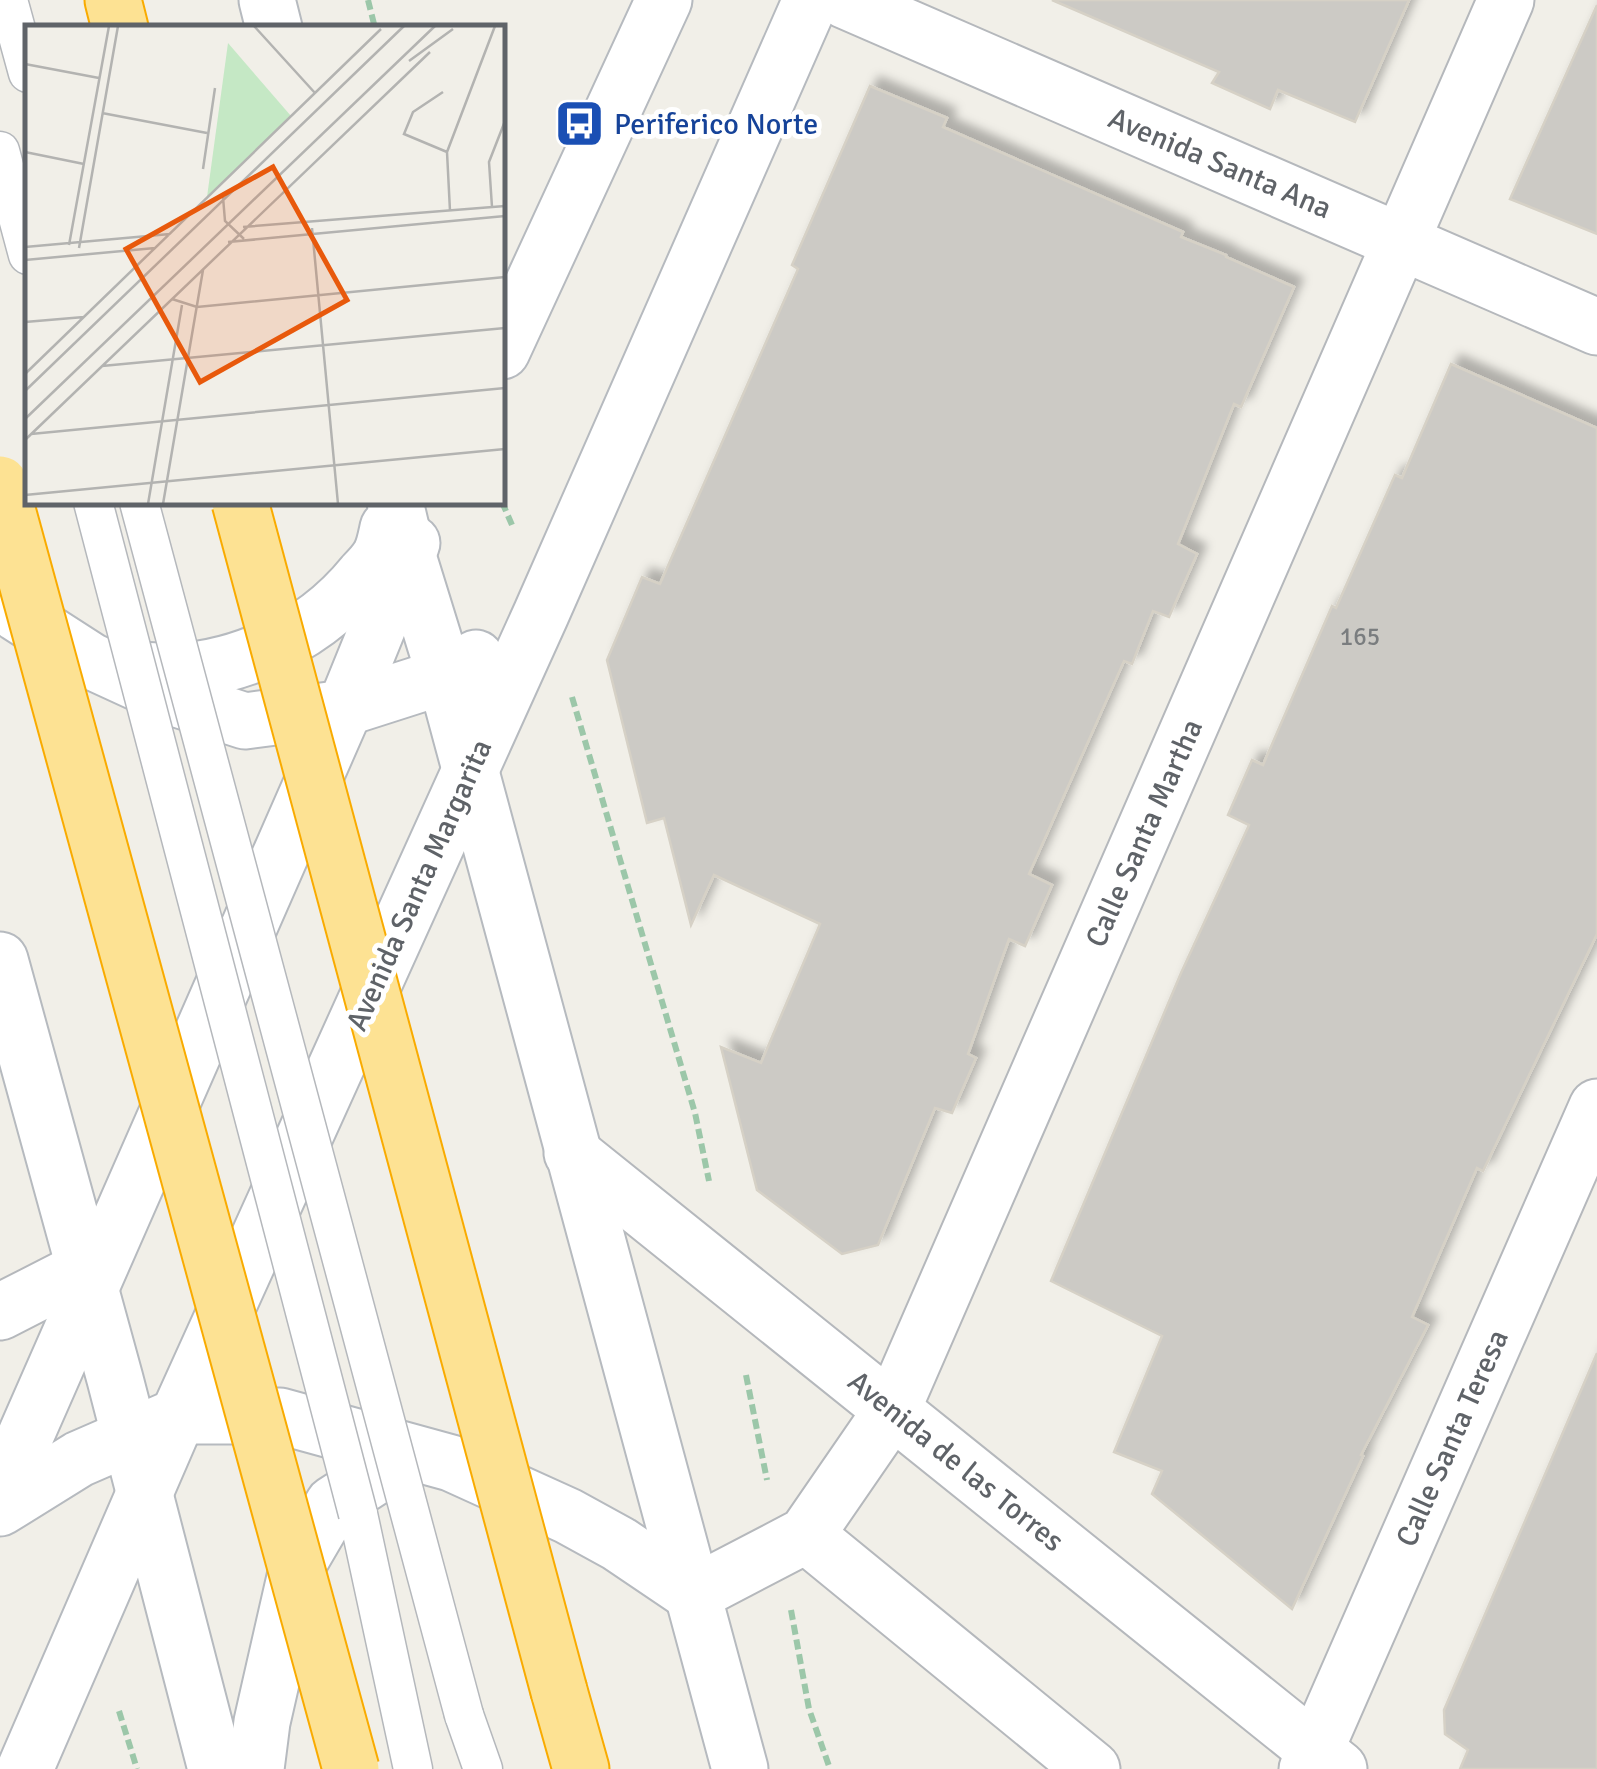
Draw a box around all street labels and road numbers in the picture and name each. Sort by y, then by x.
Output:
street label: Avenida Santa Ana [1103,100,1337,227]
street label: Calle Santa Martha [1078,714,1211,953]
street label: Avenida Santa Margarita [338,734,500,1037]
street label: Calle Santa Teresa [1388,1324,1517,1552]
street label: Avenida de las Torres [840,1363,1071,1560]

